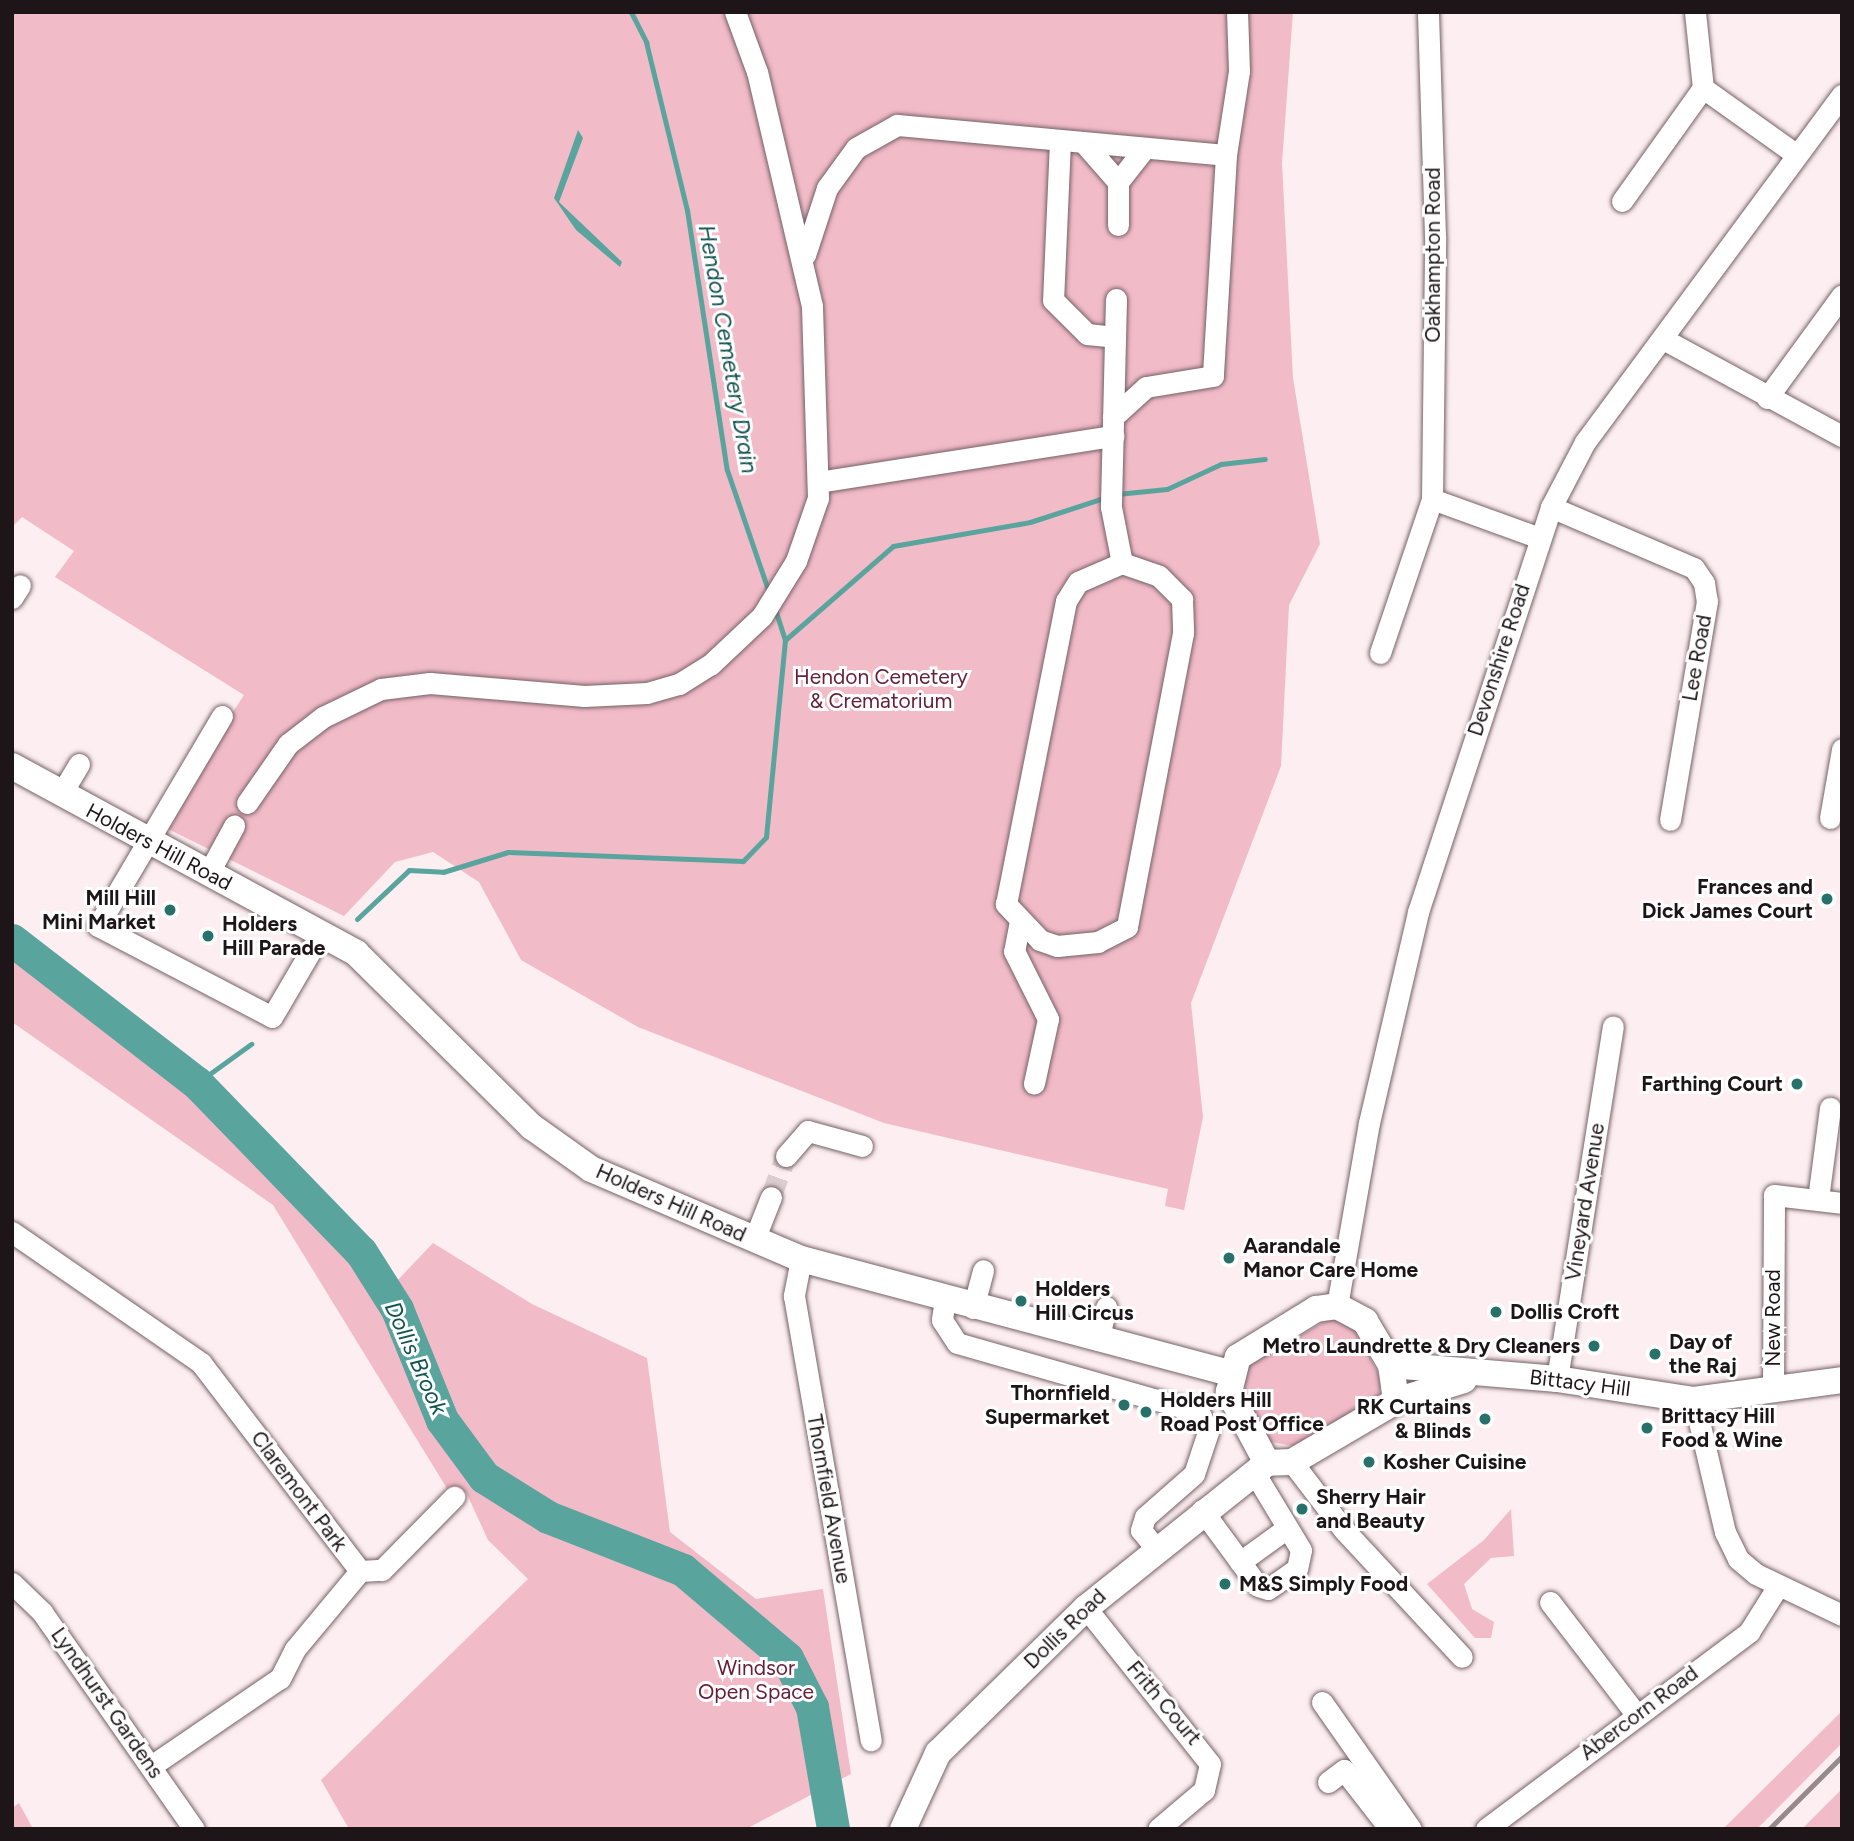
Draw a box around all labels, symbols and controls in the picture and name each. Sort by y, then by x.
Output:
street label: Oakhampton Road [1420,167,1446,343]
water label: Hendon Cemetery Drain [693,223,763,475]
street label: Devonshire Road [1462,581,1536,739]
street label: Lee Road [1677,613,1717,703]
park label: Hendon Cemetery & Crematorium [794,664,968,714]
street label: Holders Hill Road [82,798,236,896]
place label: Frances and Dick James Court [1642,874,1813,924]
place label: Mill Hill Mini Market [42,885,156,935]
marker: Frances and Dick James Court [1819,891,1835,907]
marker: Mill Hill Mini Market [162,902,178,918]
place label: Holders Hill Parade [222,911,326,961]
marker: Holders Hill Parade [200,928,216,944]
place label: Farthing Court [1641,1071,1783,1097]
marker: Farthing Court [1789,1076,1805,1092]
street label: Vineyard Avenue [1560,1121,1610,1283]
street label: Holders Hill Road [592,1159,750,1247]
place label: Aarandale Manor Care Home [1243,1233,1418,1283]
marker: Aarandale Manor Care Home [1221,1250,1237,1266]
street label: New Road [1760,1269,1786,1367]
place label: Holders Hill Circus [1035,1276,1133,1326]
marker: Holders Hill Circus [1013,1293,1029,1309]
water label: Dollis Brook [379,1297,453,1419]
place label: Dollis Croft [1510,1299,1620,1325]
marker: Dollis Croft [1488,1304,1504,1320]
place label: Day of the Raj [1669,1329,1737,1379]
place label: Metro Laundrette & Dry Cleaners [1262,1333,1580,1359]
marker: Metro Laundrette & Dry Cleaners [1586,1338,1602,1354]
marker: Day of the Raj [1647,1346,1663,1362]
street label: Bittacy Hill [1528,1364,1632,1402]
place label: Thornfield Supermarket [985,1380,1110,1430]
place label: Holders Hill Road Post Office [1160,1387,1324,1437]
place label: RK Curtains & Blinds [1357,1394,1471,1444]
marker: Thornfield Supermarket [1116,1397,1132,1413]
place label: Brittacy Hill Food & Wine [1661,1403,1783,1453]
marker: Holders Hill Road Post Office [1138,1404,1154,1420]
marker: RK Curtains & Blinds [1477,1411,1493,1427]
street label: Thornfield Avenue [802,1412,856,1586]
marker: Brittacy Hill Food & Wine [1639,1420,1655,1436]
street label: Claremont Park [246,1426,352,1556]
place label: Kosher Cuisine [1383,1449,1526,1475]
marker: Kosher Cuisine [1361,1454,1377,1470]
place label: Sherry Hair and Beauty [1316,1484,1426,1534]
marker: Sherry Hair and Beauty [1294,1501,1310,1517]
place label: M&S Simply Food [1239,1571,1408,1597]
marker: M&S Simply Food [1217,1576,1233,1592]
street label: Dollis Road [1019,1584,1111,1674]
street label: Lyndhurst Gardens [46,1623,168,1783]
park label: Windsor Open Space [698,1655,814,1705]
street label: Frith Court [1122,1656,1206,1750]
street label: Abercorn Road [1575,1661,1703,1765]

